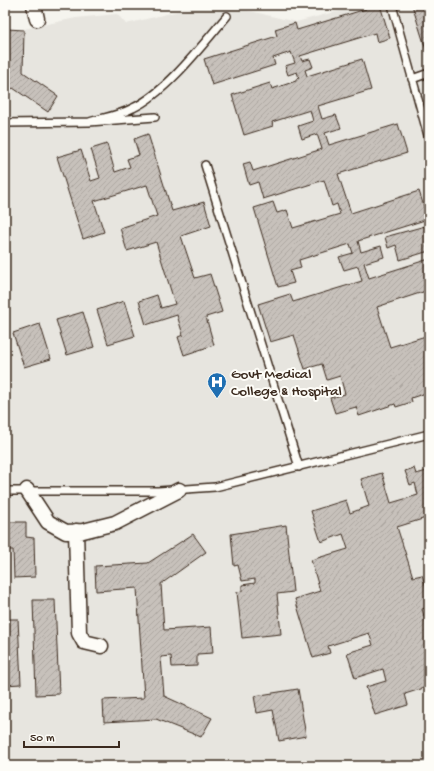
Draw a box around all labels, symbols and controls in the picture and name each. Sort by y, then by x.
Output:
place label: Govt Medical College & Hospital [231,366,342,401]
hospital icon: Govt Medical College & Hospital [206,371,228,399]
scale bar [24,723,119,749]
text: 50 m [30,732,55,746]

